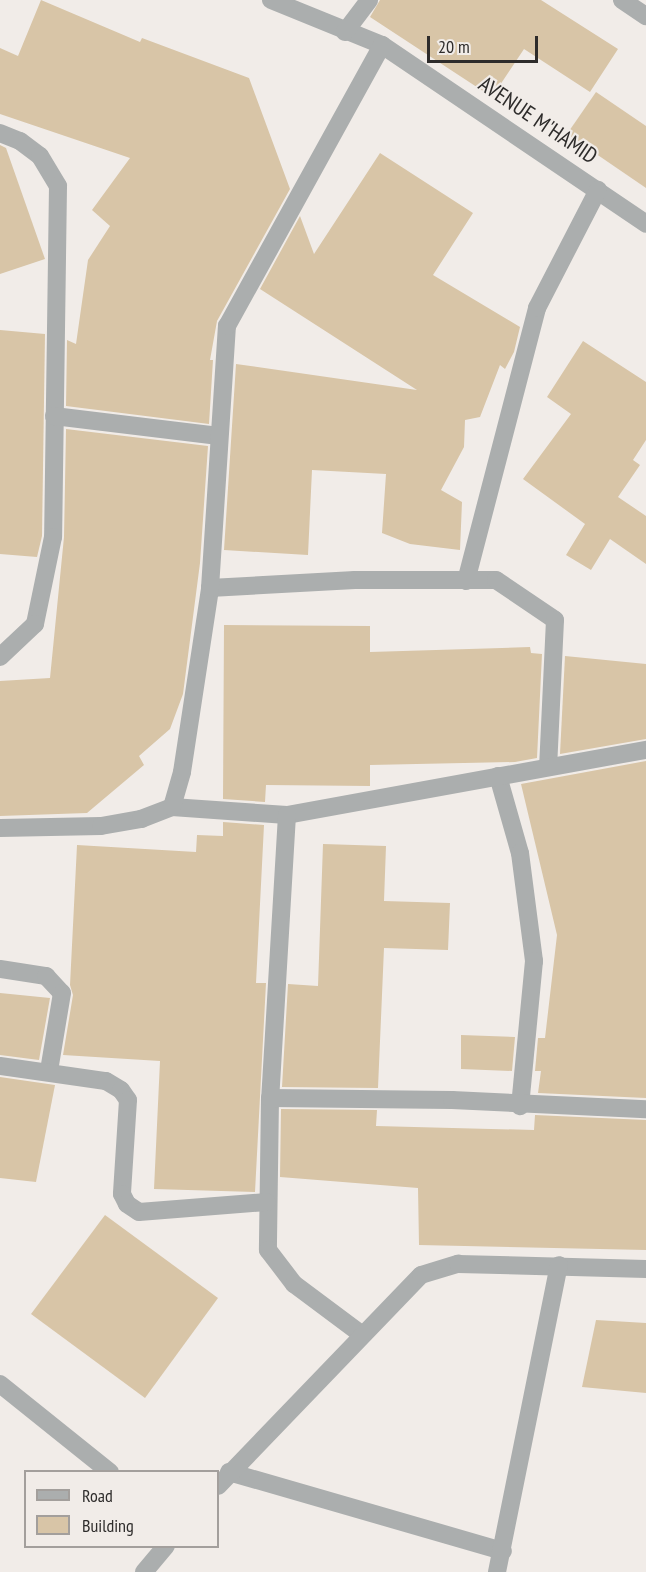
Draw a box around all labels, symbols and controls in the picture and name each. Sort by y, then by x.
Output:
scale bar [430,24,541,62]
text: 20 m [438,35,470,58]
street label: AVENUE M'HAMID [474,71,602,169]
legend [24,1470,219,1548]
text: Road [82,1484,113,1507]
text: Building [82,1514,134,1537]

